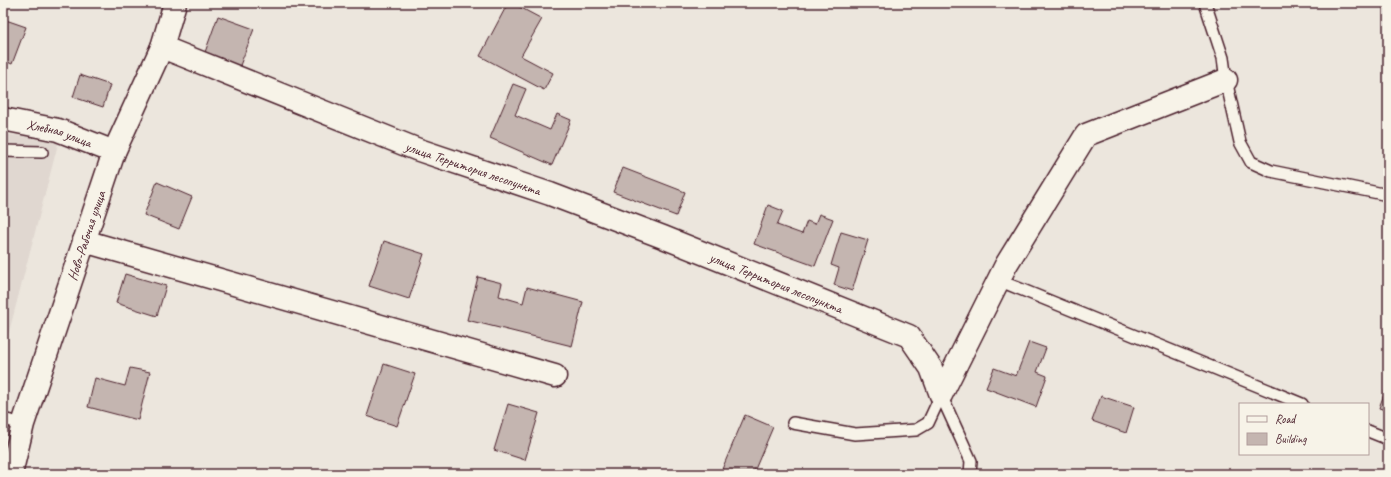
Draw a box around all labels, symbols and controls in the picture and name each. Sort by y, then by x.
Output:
street label: Хлебная улица [25,115,95,151]
street label: улица Территория лесопункта [402,137,544,199]
street label: Ново-Рабочая улица [63,188,109,283]
street label: улица Территория лесопункта [706,248,846,317]
legend [1239,403,1369,455]
text: Road [1275,411,1297,427]
text: Building [1275,431,1307,447]

